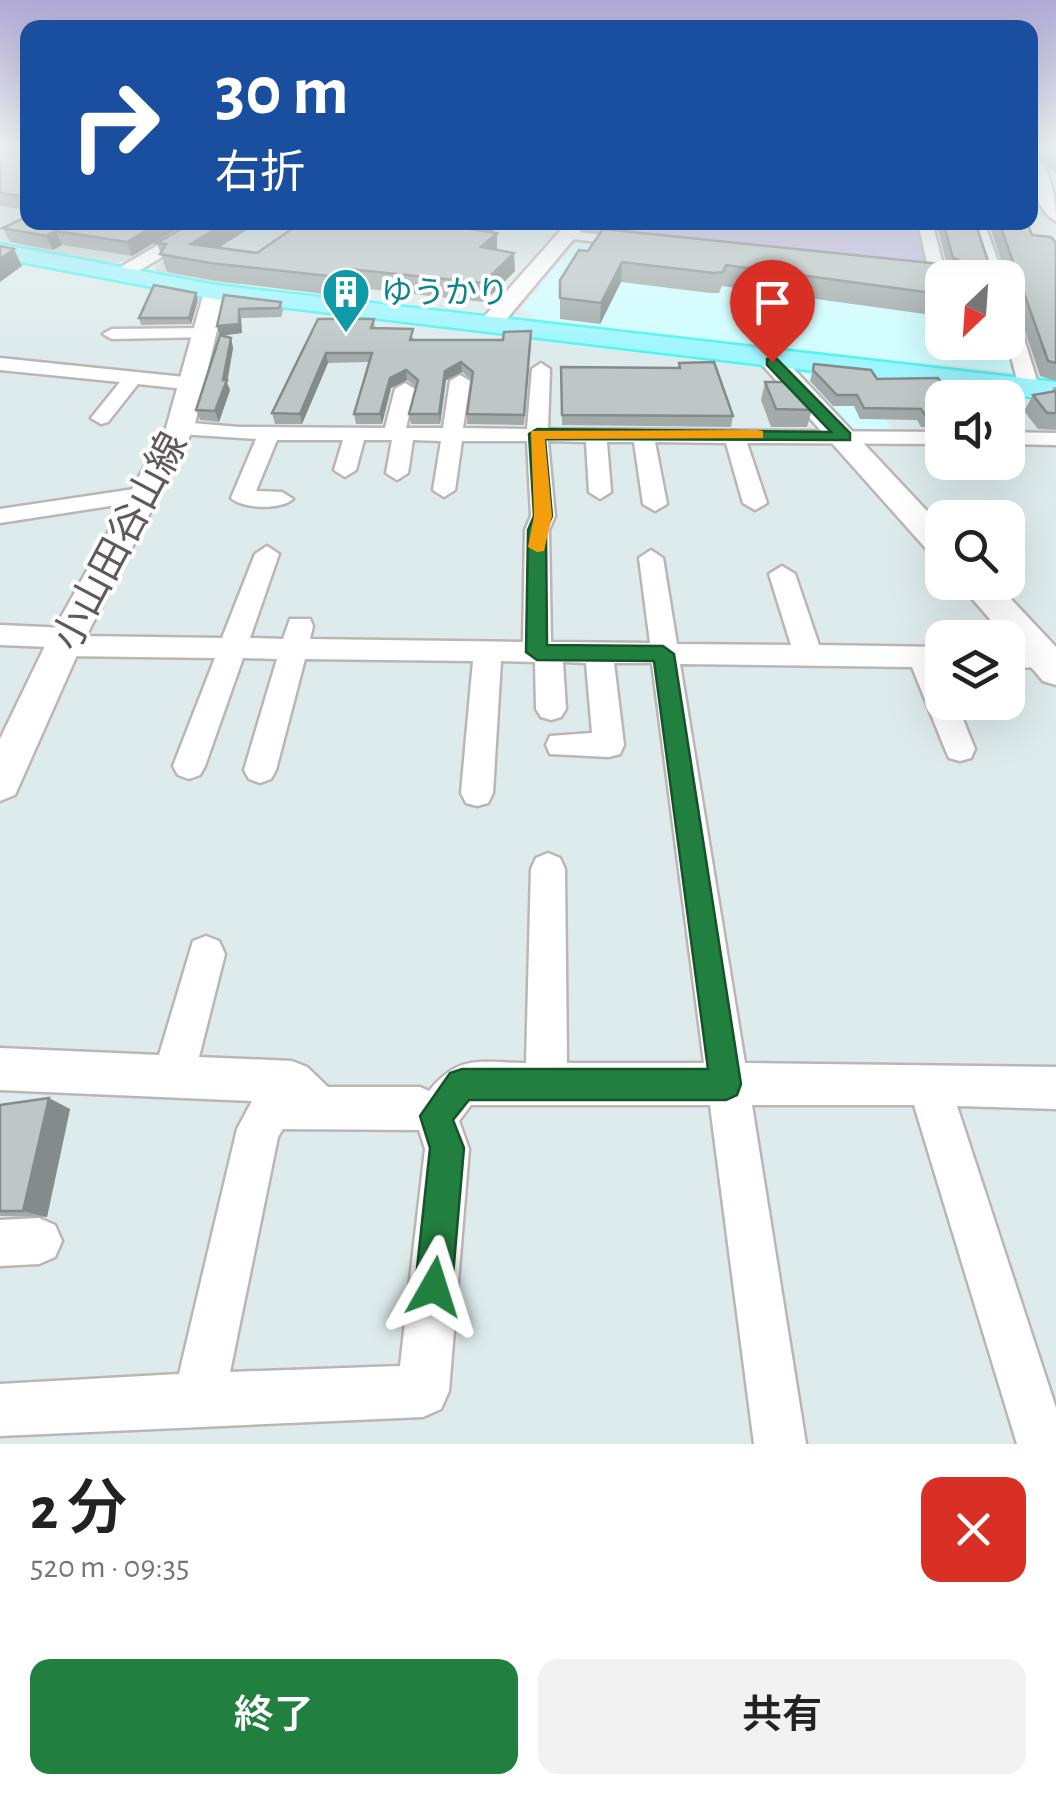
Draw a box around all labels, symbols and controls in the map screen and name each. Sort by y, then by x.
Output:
text: 30 m [215,57,349,127]
icon: right [50,60,180,190]
text: 右折 [215,151,305,196]
pin [730,260,815,363]
north arrow [925,260,1025,360]
map controls [925,260,1025,720]
building icon: ゆうかり [320,266,372,334]
icon: arrive [745,275,800,330]
place label: ゆうかり [381,277,509,309]
button: sound [925,380,1025,480]
street label: 小山田谷山線 [45,426,195,657]
button: search [925,500,1025,600]
button: layers [925,620,1025,720]
position arrow [382,1235,486,1339]
button: close [921,1477,1026,1582]
text: 2 分 [30,1480,127,1540]
text: 520 m · 09:35 [30,1551,189,1583]
button: 終了 [30,1659,518,1774]
button: 共有 [538,1659,1026,1774]

